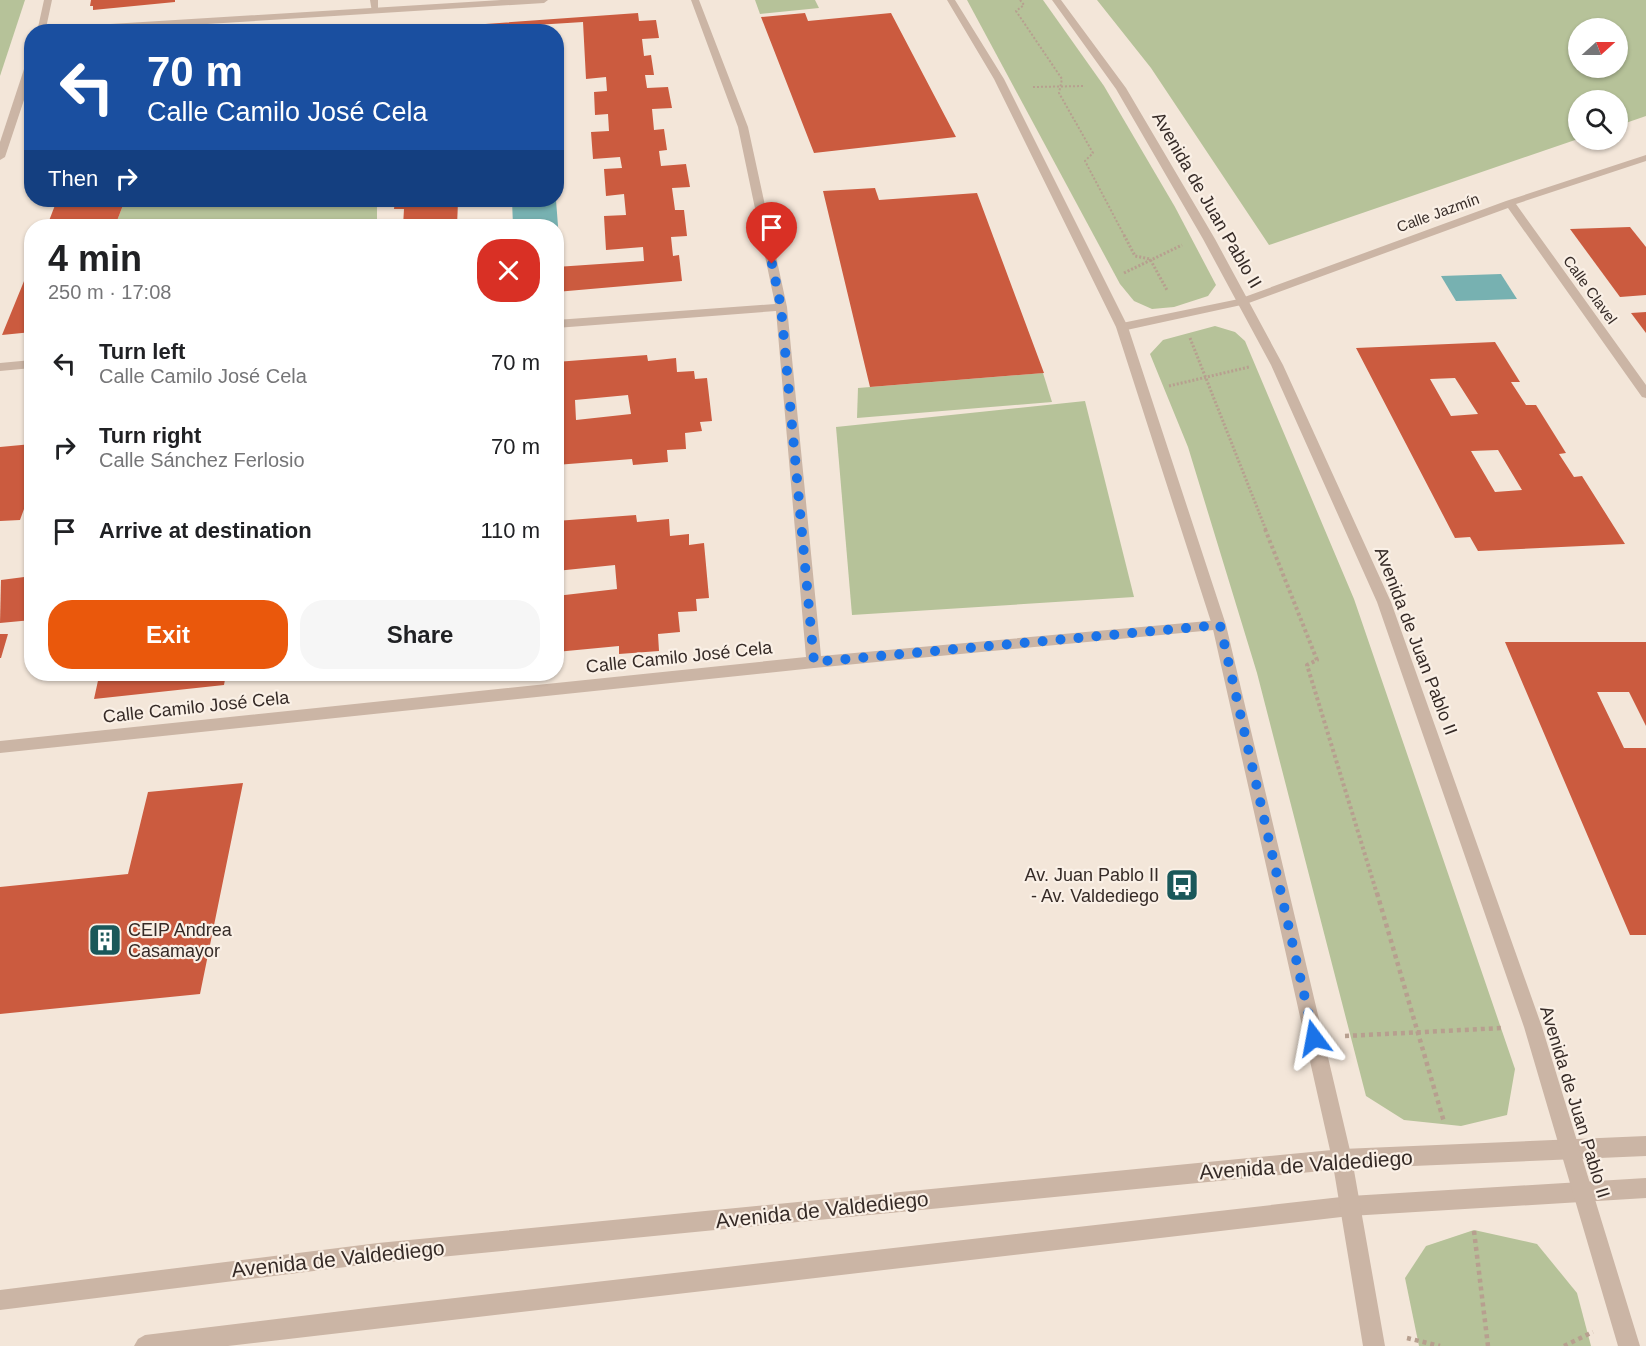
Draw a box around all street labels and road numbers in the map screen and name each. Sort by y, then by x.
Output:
street label: Avenida de Juan Pablo II [1148,108,1266,292]
street label: Calle Jazmín [1394,190,1481,235]
street label: Calle Clavel [1560,252,1621,327]
street label: Avenida de Juan Pablo II [1371,544,1461,738]
street label: Calle Camilo José Cela [585,637,774,677]
street label: Calle Camilo José Cela [102,687,291,727]
street label: Avenida de Juan Pablo II [1536,1004,1614,1200]
street label: Avenida de Valdediego [1198,1146,1414,1183]
street label: Avenida de Valdediego [714,1187,930,1232]
street label: Avenida de Valdediego [230,1236,446,1281]

